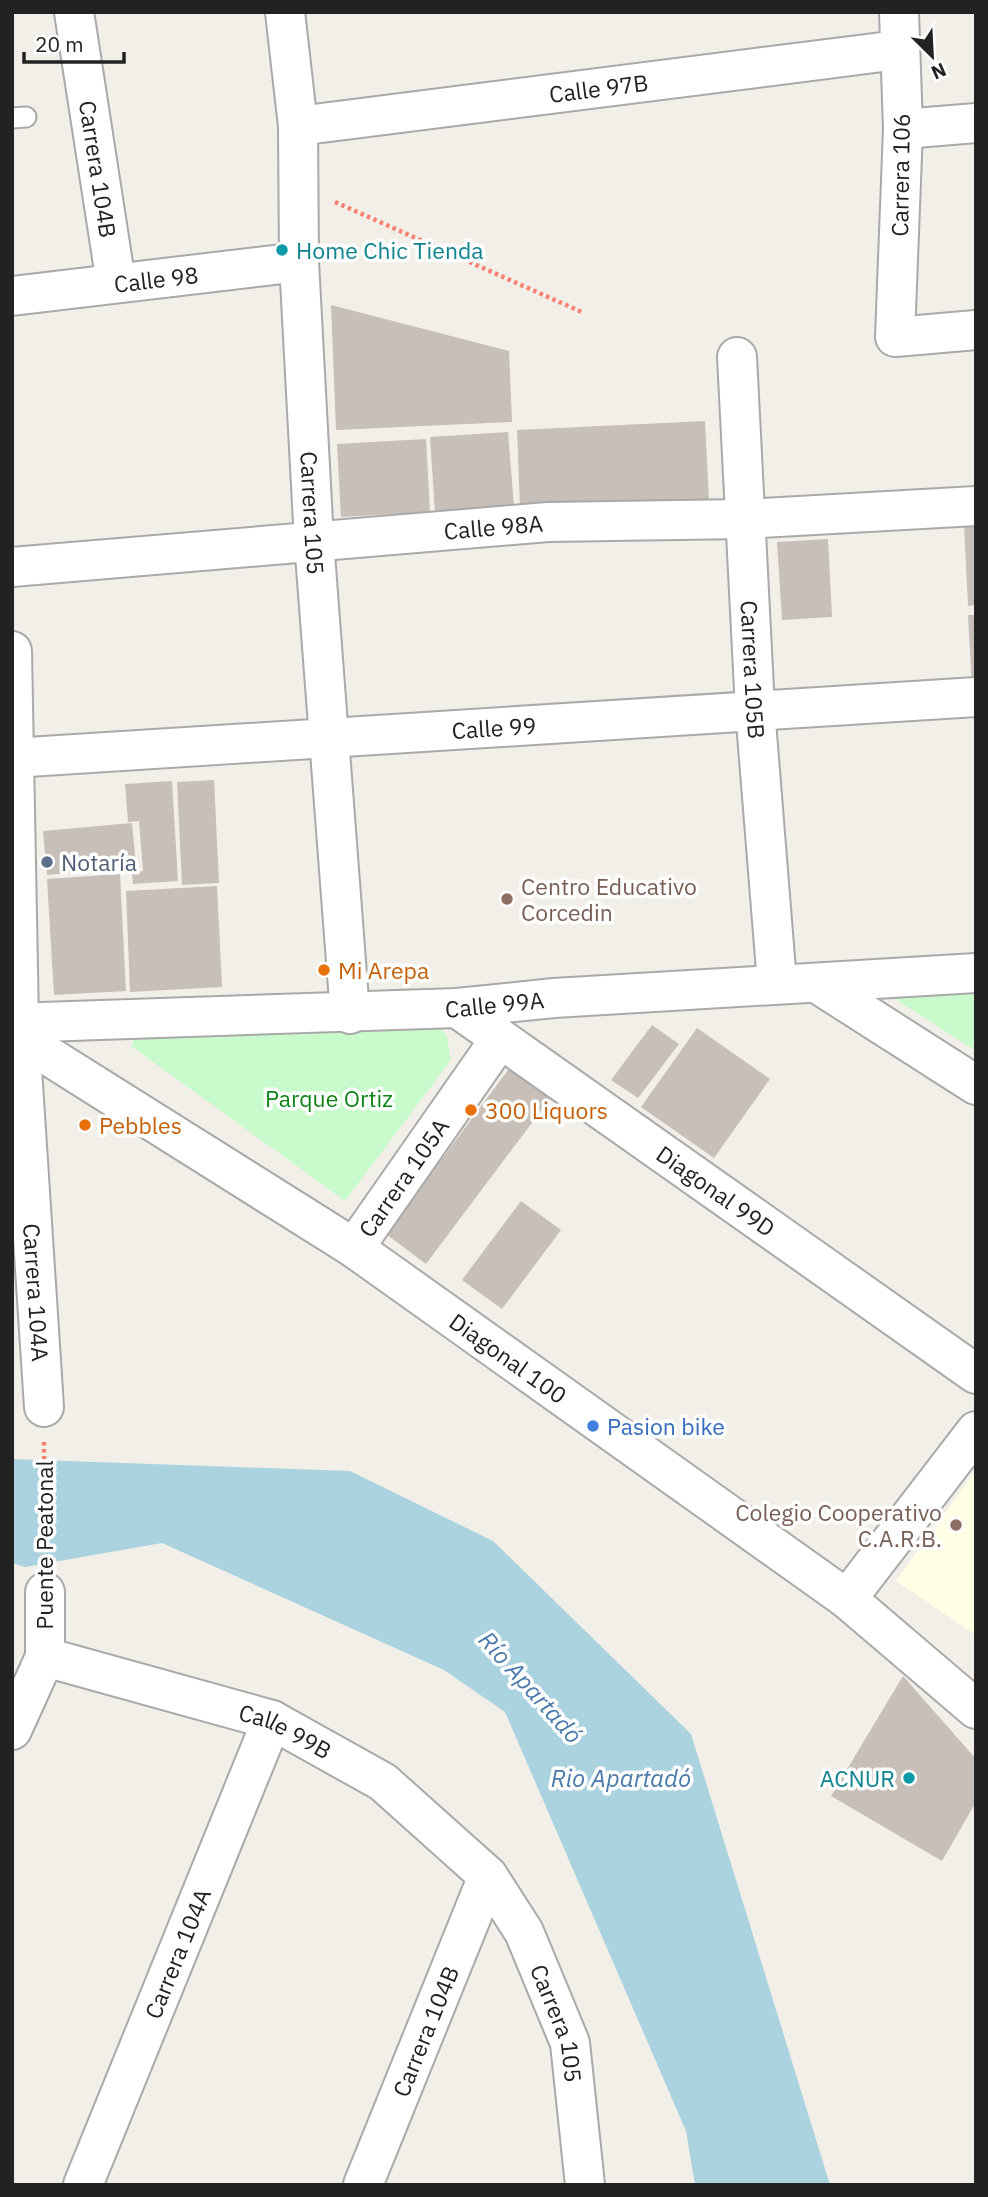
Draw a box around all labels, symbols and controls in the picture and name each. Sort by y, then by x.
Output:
scale bar [24,21,124,65]
north arrow [897,21,967,91]
text: 20 m [35,30,84,58]
text: N [928,58,950,85]
street label: Calle 97B [547,67,650,109]
street label: Carrera 104B [73,98,124,240]
street label: Carrera 106 [884,113,916,237]
place label: Home Chic Tienda [296,235,484,265]
marker: Home Chic Tienda [274,242,290,258]
street label: Calle 98 [112,259,200,299]
street label: Carrera 105 [294,450,332,576]
street label: Calle 98A [442,507,544,546]
street label: Carrera 105B [734,600,772,740]
street label: Calle 99 [451,710,537,745]
place label: Notaría [61,847,137,877]
marker: Notaría [39,854,55,870]
place label: Centro Educativo Corcedin [521,871,697,927]
marker: Centro Educativo Corcedin [499,891,515,907]
place label: Mi Arepa [338,955,429,985]
marker: Mi Arepa [316,962,332,978]
street label: Calle 99A [445,984,546,1023]
park label: Parque Ortiz [265,1083,393,1113]
place label: 300 Liquors [485,1095,608,1125]
marker: 300 Liquors [463,1102,479,1118]
place label: Pebbles [99,1110,182,1140]
street label: Carrera 105A [351,1112,455,1243]
marker: Pebbles [77,1117,93,1133]
street label: Diagonal 99D [651,1139,781,1243]
street label: Carrera 104A [17,1222,56,1363]
street label: Diagonal 100 [444,1306,573,1410]
place label: Pasion bike [607,1411,725,1441]
marker: Pasion bike [585,1418,601,1434]
street label: Puente Peatonal [29,1460,59,1630]
place label: Colegio Cooperativo C.A.R.B. [735,1497,942,1553]
marker: Colegio Cooperativo C.A.R.B. [948,1517,964,1533]
water label: Río Apartadó [472,1624,590,1750]
street label: Calle 99B [236,1697,337,1765]
water label: Rio Apartadó [551,1762,691,1794]
place label: ACNUR [820,1763,895,1793]
marker: ACNUR [901,1770,917,1786]
street label: Carrera 104A [137,1883,217,2023]
street label: Carrera 105 [524,1960,589,2084]
street label: Carrera 104B [385,1961,465,2101]

